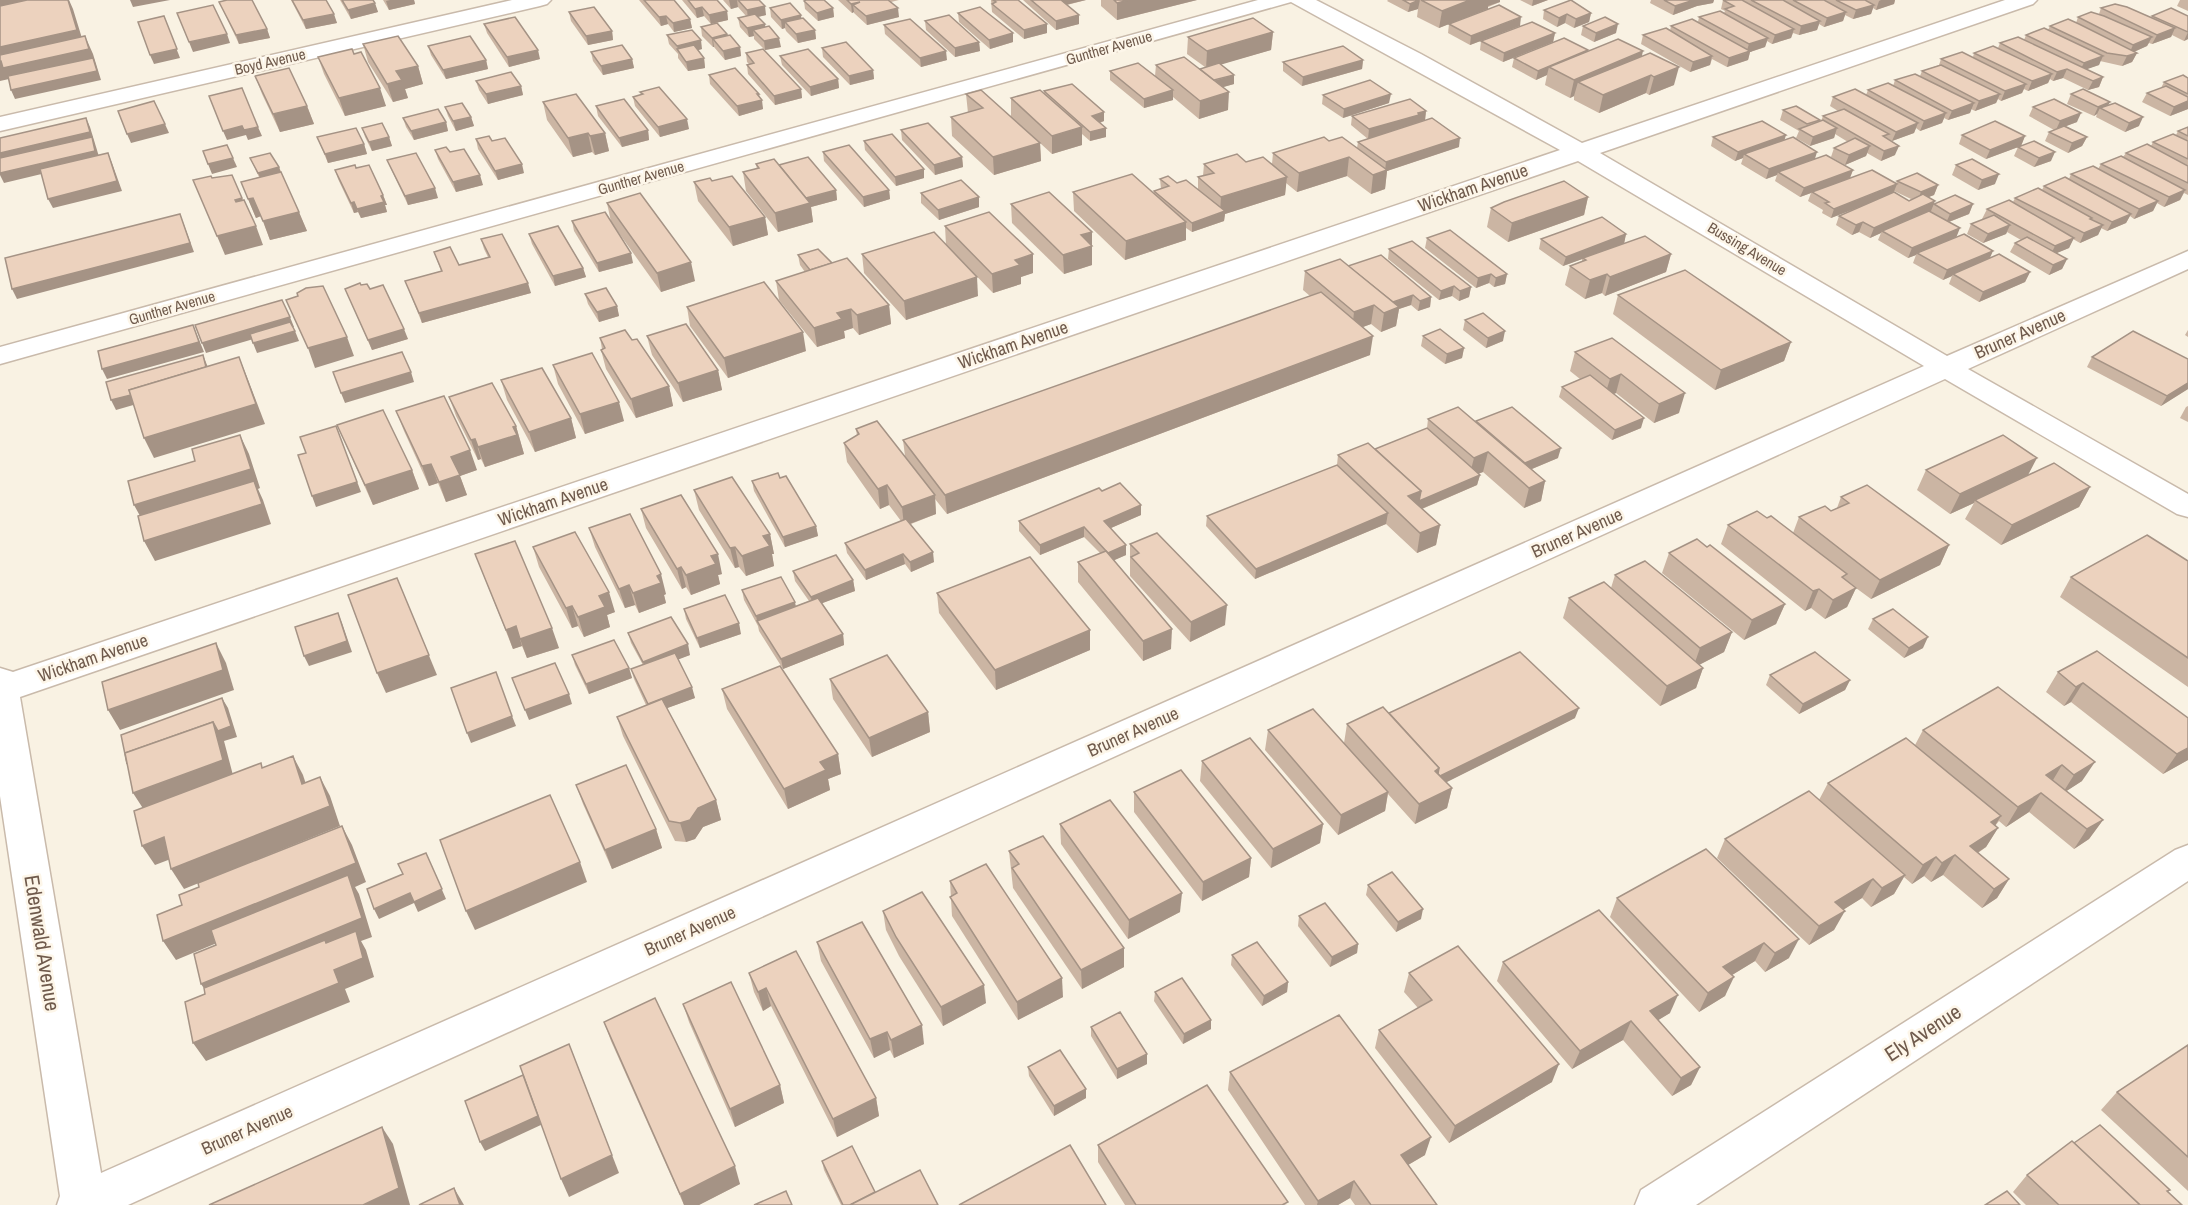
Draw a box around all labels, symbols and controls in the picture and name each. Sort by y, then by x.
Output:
street label: Gunther Avenue [1063,25,1155,70]
street label: Boyd Avenue [232,43,308,80]
street label: Gunther Avenue [595,155,687,200]
street label: Wickham Avenue [1415,157,1531,218]
street label: Bussing Avenue [1704,217,1791,280]
street label: Gunther Avenue [126,285,218,330]
street label: Bruner Avenue [1970,302,2069,365]
street label: Wickham Avenue [955,314,1071,375]
street label: Wickham Avenue [495,471,611,532]
street label: Bruner Avenue [1527,501,1626,564]
street label: Wickham Avenue [35,627,151,688]
street label: Bruner Avenue [1083,700,1182,763]
street label: Edenwald Avenue [17,873,68,1013]
street label: Bruner Avenue [640,899,739,962]
street label: Ely Avenue [1879,997,1967,1068]
street label: Bruner Avenue [197,1098,296,1161]

